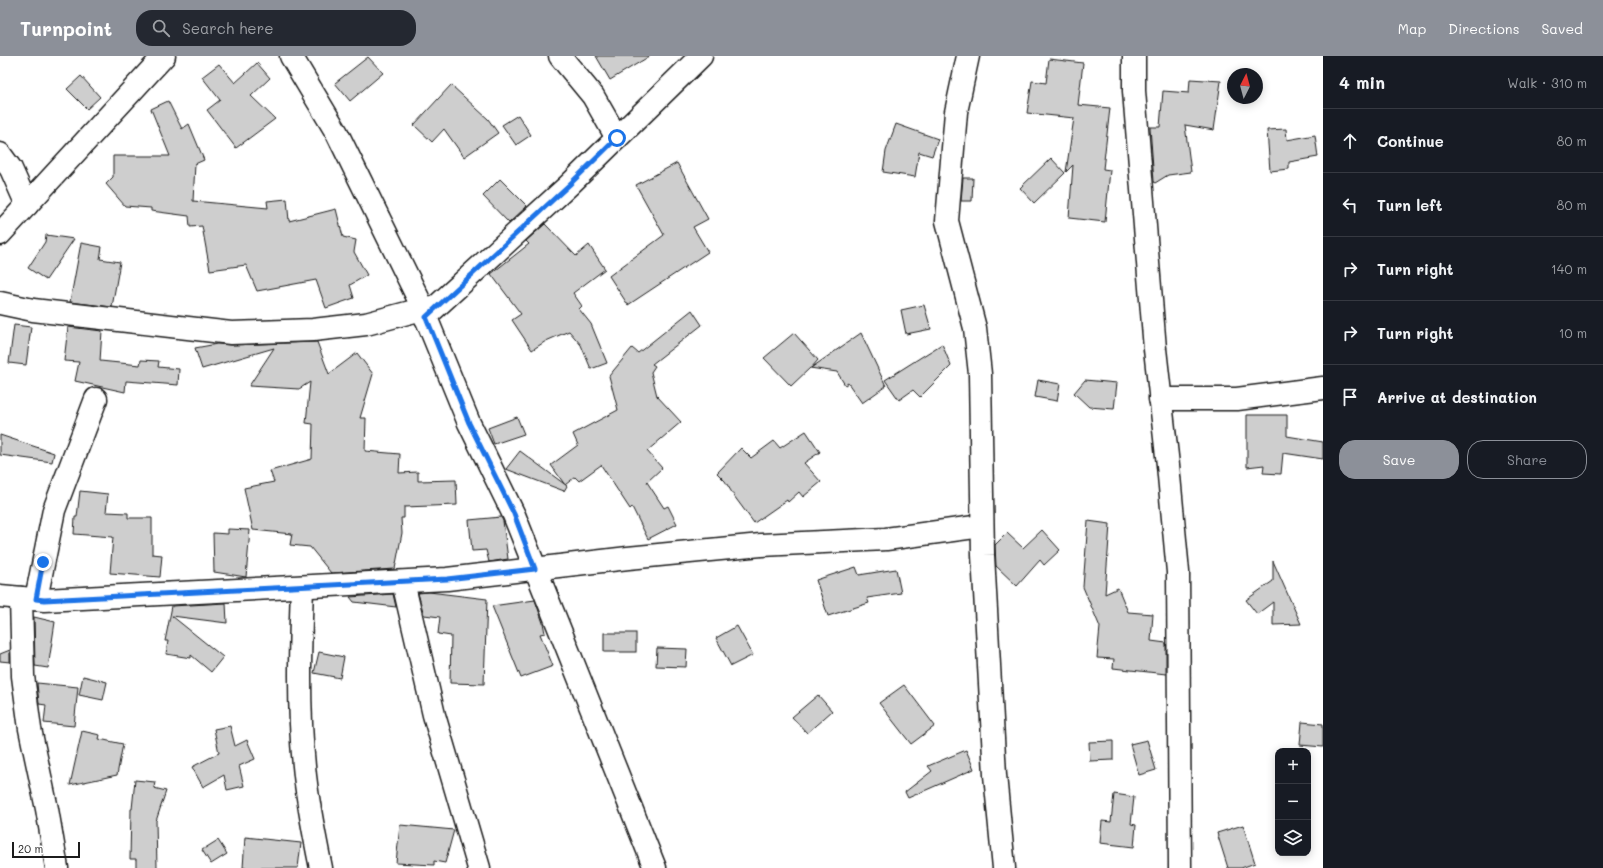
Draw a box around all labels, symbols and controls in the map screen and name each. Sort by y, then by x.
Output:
search box [136,10,416,46]
text: Turnpoint [20,16,112,41]
icon: search [150,17,172,39]
text: Search here [182,18,273,38]
text: Map [1398,19,1426,38]
text: Directions [1448,19,1519,38]
text: Saved [1541,19,1583,38]
north arrow [1227,68,1263,104]
text: 4 min [1339,71,1385,93]
text: Walk · 310 m [1507,74,1587,91]
route start [608,129,626,147]
icon: ahead [1339,130,1361,152]
text: Continue [1377,131,1444,151]
text: 80 m [1557,132,1587,149]
icon: left [1339,194,1361,216]
text: Turn left [1377,195,1442,215]
text: 80 m [1557,196,1587,213]
icon: right [1339,258,1361,280]
text: Turn right [1377,259,1454,279]
text: 140 m [1551,260,1587,277]
icon: right [1339,322,1361,344]
text: Turn right [1377,323,1454,343]
text: 10 m [1559,324,1587,341]
icon: arrive [1339,386,1361,408]
text: Arrive at destination [1377,387,1537,407]
button: Save [1339,440,1459,479]
button: Share [1467,440,1587,479]
route end [34,553,52,571]
map controls [1275,748,1311,856]
button: + [1275,748,1311,784]
button: − [1275,784,1311,820]
button: layers [1275,820,1311,856]
scale bar [12,840,80,859]
text: 20 m [18,841,43,856]

